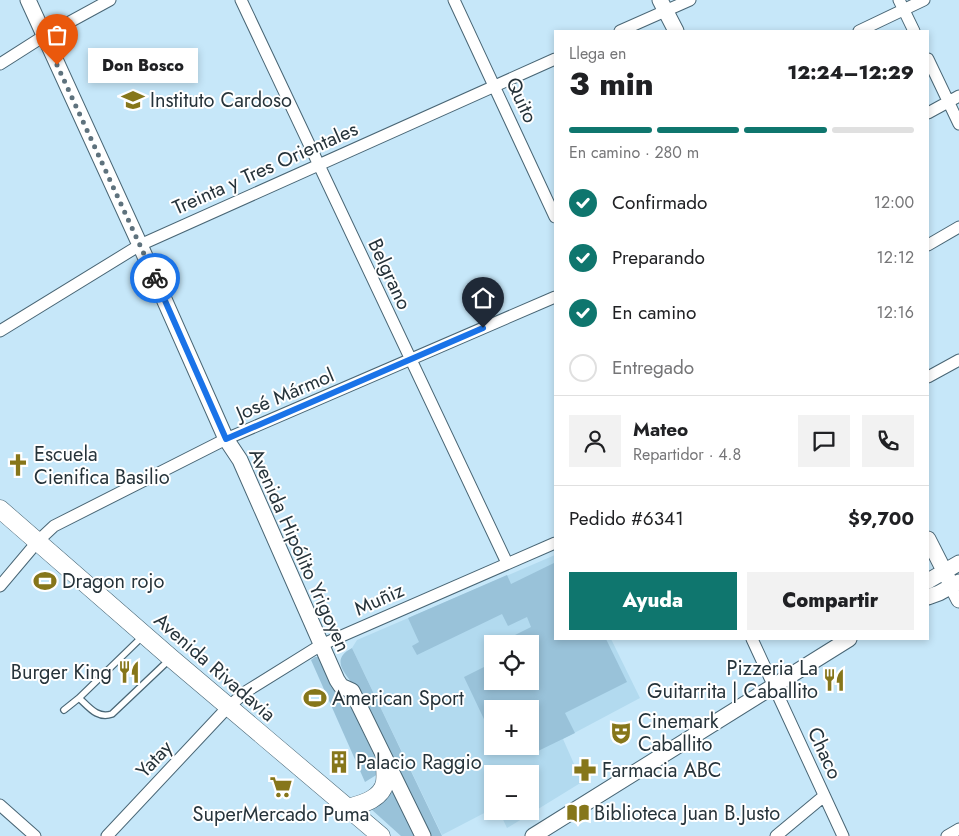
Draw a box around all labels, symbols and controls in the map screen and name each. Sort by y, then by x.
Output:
pin [36,14,78,65]
icon: bag [43,21,71,49]
text: Llega en [569,42,626,65]
callout: Don Bosco [87,48,197,82]
text: Don Bosco [102,54,184,77]
text: 12:24–12:29 [787,59,914,86]
text: 3 min [569,61,654,107]
street label: Quito [498,73,545,128]
place label: Instituto Cardoso [150,86,292,115]
school or university icon: Instituto Cardoso [120,87,146,113]
street label: Treinta y Tres Orientales [168,115,363,222]
text: En camino · 280 m [569,141,699,164]
icon: check [569,189,597,217]
text: Confirmado [612,189,707,216]
text: 12:00 [874,191,914,214]
street label: Belgrano [360,234,419,315]
icon: check [569,244,597,272]
text: Preparando [612,244,705,271]
text: 12:12 [877,246,914,269]
courier [130,253,180,303]
icon: bike [141,264,169,292]
pin [462,277,504,328]
icon: home [469,284,497,312]
icon: check [569,299,597,327]
text: En camino [612,299,696,326]
text: 12:16 [876,301,914,324]
text: Entregado [612,354,694,381]
street label: José Mármol [229,361,339,429]
button: person [569,415,621,467]
button: chat [798,415,850,467]
button: phone [862,415,914,467]
text: Mateo [633,416,688,443]
place label: Escuela Cienifica Basilio [34,440,170,492]
text: Repartidor · 4.8 [633,443,741,466]
street label: Avenida Hipólito Yrigoyen [242,444,358,657]
church icon: Escuela Cienifica Basilio [5,452,31,478]
text: Pedido #6341 [569,505,684,532]
text: $9,700 [848,505,914,532]
place label: Dragon rojo [62,567,164,596]
sports icon: Dragon rojo [32,568,58,594]
button: Ayuda [569,572,737,630]
button: Compartir [747,572,914,630]
street label: Muñiz [350,576,409,623]
street label: Avenida Rivadavia [147,606,282,729]
map controls [484,635,539,820]
button: locate [484,635,539,690]
place label: Pizzeria La Guitarrita | Caballito [647,654,818,706]
place label: Burger King [11,658,112,687]
restaurant icon: Burger King [116,659,142,685]
restaurant icon: Pizzeria La Guitarrita | Caballito [821,667,847,693]
place label: American Sport [332,684,464,713]
sports icon: American Sport [302,685,328,711]
button: + [484,700,539,755]
place label: Cinemark Caballito [638,707,719,759]
theatre icon: Cinemark Caballito [608,720,634,746]
street label: Chaco [800,722,849,784]
street label: Yatay [129,734,179,785]
place label: Palacio Raggio [356,748,482,777]
building icon: Palacio Raggio [326,749,352,775]
place label: Farmacia ABC [602,756,722,785]
pharmacy icon: Farmacia ABC [572,757,598,783]
button: − [484,765,539,820]
supermarket icon: SuperMercado Puma [268,774,294,800]
place label: Biblioteca Juan B.Justo [594,799,780,828]
place label: SuperMercado Puma [193,800,369,829]
library icon: Biblioteca Juan B.Justo [565,800,591,826]

